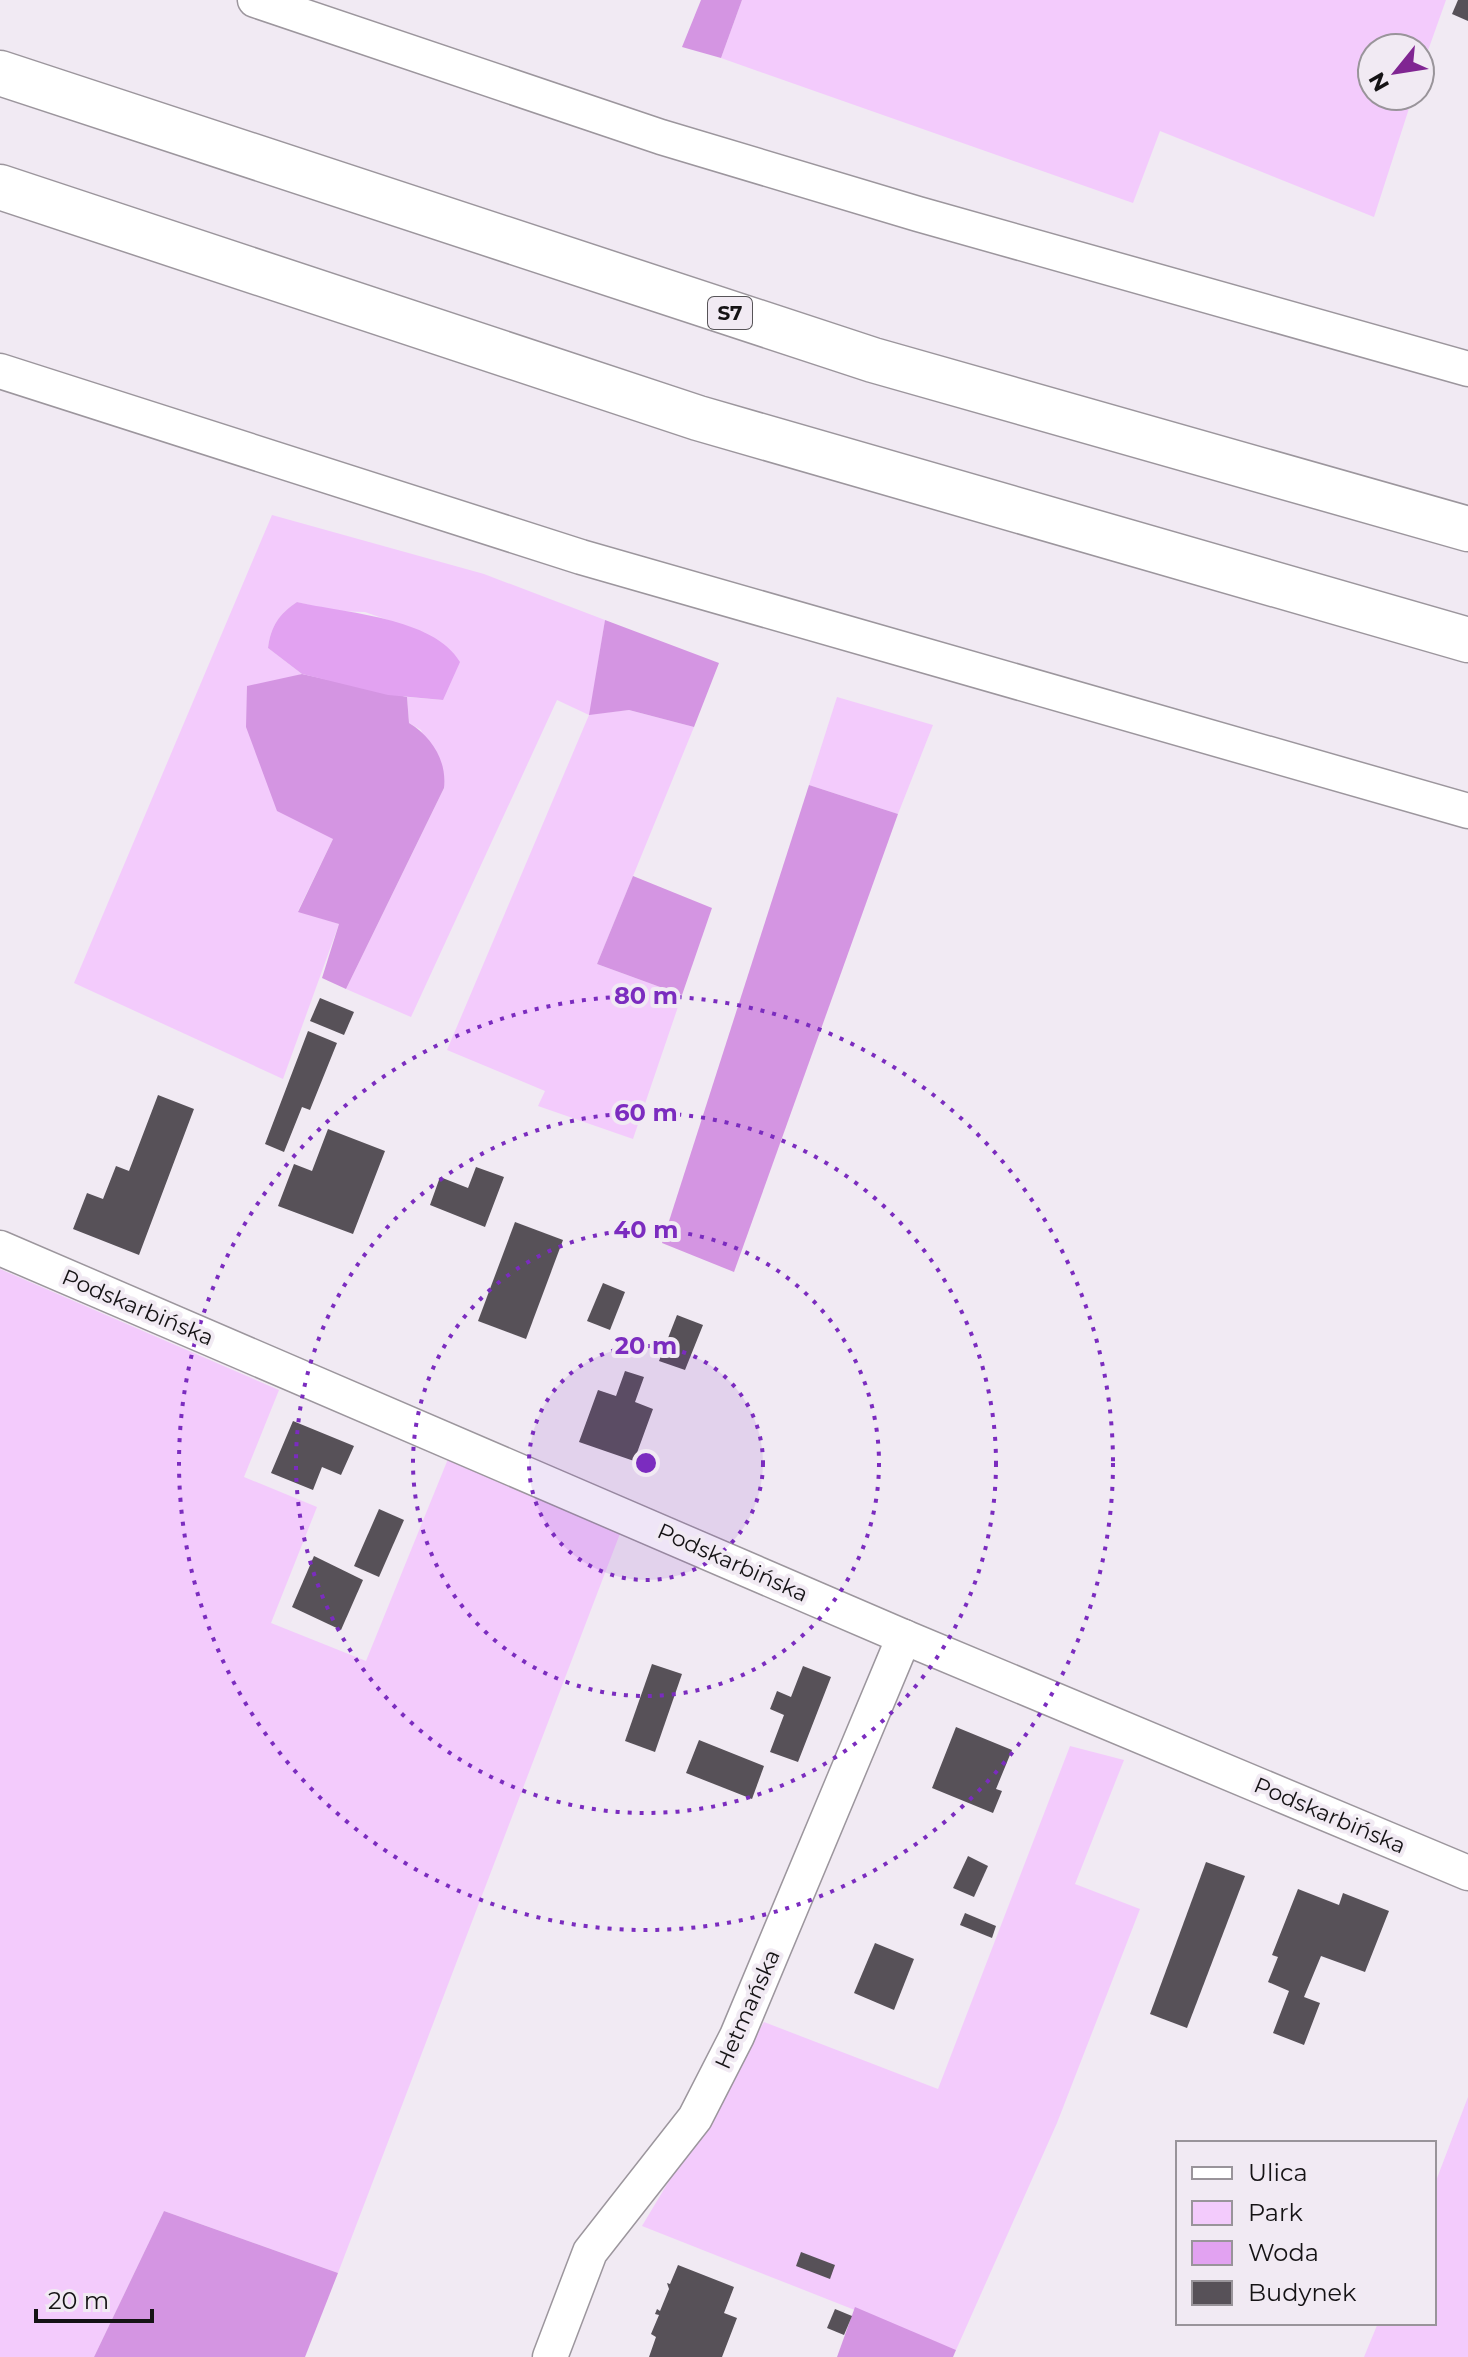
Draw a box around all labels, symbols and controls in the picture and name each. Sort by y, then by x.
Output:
north arrow [1356,32,1436,112]
text: N [1363,67,1395,96]
road number: S7 [708,297,752,329]
text: 80 m [614,981,678,1010]
text: 60 m [614,1098,678,1127]
text: 40 m [614,1215,678,1244]
street label: Podskarbińska [58,1263,218,1352]
text: 20 m [615,1331,677,1360]
centre of rings [632,1449,660,1477]
street label: Podskarbińska [653,1517,812,1608]
street label: Podskarbińska [1250,1771,1410,1860]
street label: Hetmańska [709,1945,786,2073]
legend [1176,2141,1436,2325]
text: Ulica [1248,2158,1308,2187]
text: Park [1248,2198,1303,2227]
text: Woda [1248,2238,1319,2267]
scale bar [36,2273,152,2323]
text: Budynek [1248,2278,1357,2307]
text: 20 m [48,2286,109,2315]

